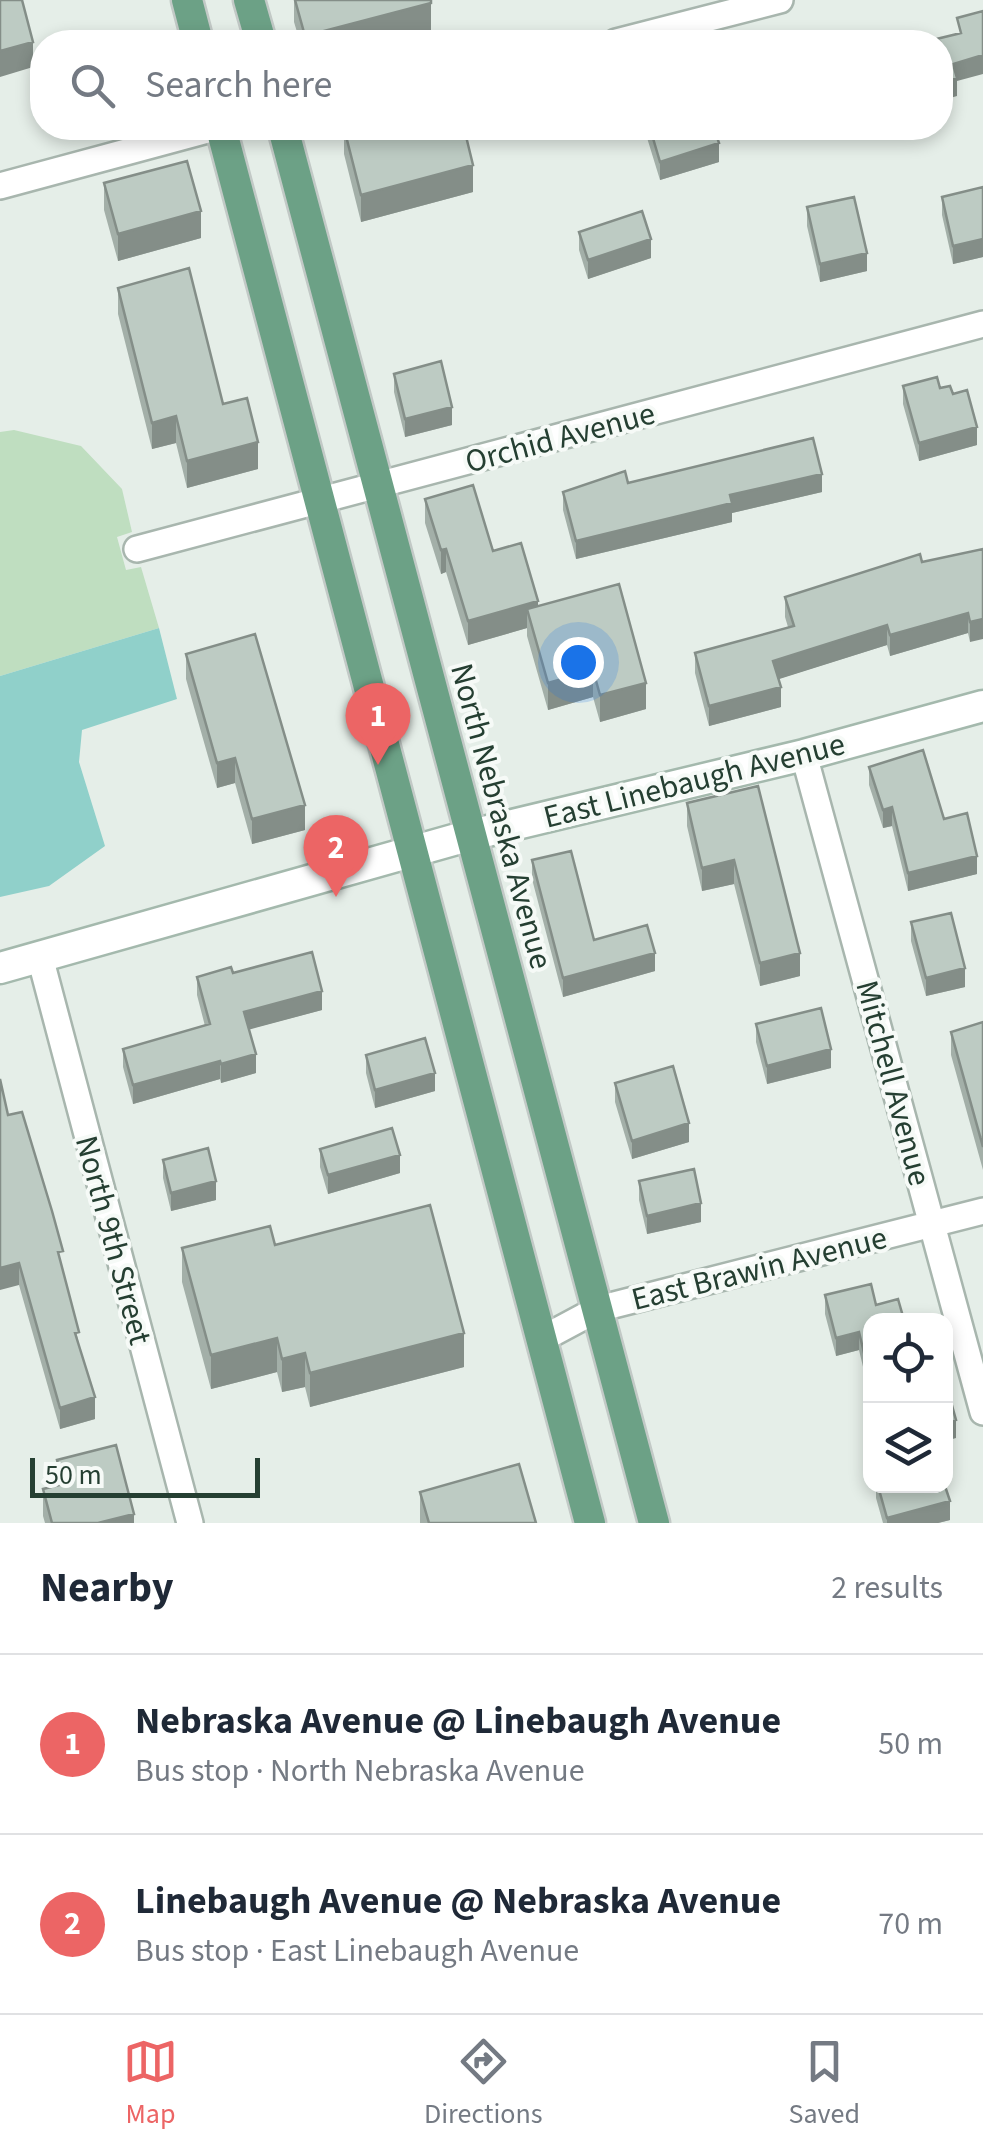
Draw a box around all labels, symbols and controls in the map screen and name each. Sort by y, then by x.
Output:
search box [30,30,953,140]
icon: search [65,58,120,113]
text: Search here [145,58,332,112]
street label: Orchid Avenue [460,391,660,485]
your location [553,637,604,688]
street label: North Nebraska Avenue [438,658,564,974]
pin: 1 [346,682,410,765]
street label: East Linebaugh Avenue [539,721,850,841]
pin: 2 [304,814,368,897]
street label: Mitchell Avenue [844,976,943,1191]
street label: North 9th Street [63,1131,163,1350]
street label: East Brawin Avenue [627,1215,892,1323]
map controls [863,1313,953,1493]
button: locate [863,1313,953,1403]
button: layers [863,1403,953,1493]
scale bar [30,1453,260,1498]
text: 50 m [45,1455,102,1495]
text: Nearby [40,1558,174,1618]
text: 2 results [831,1565,943,1611]
text: Nebraska Avenue @ Linebaugh Avenue [135,1694,781,1748]
text: 1 [64,1721,81,1767]
text: 50 m [878,1721,943,1767]
text: Bus stop · North Nebraska Avenue [135,1748,585,1794]
text: Linebaugh Avenue @ Nebraska Avenue [135,1874,781,1928]
text: 2 [64,1901,81,1947]
text: 70 m [878,1901,943,1947]
text: Bus stop · East Linebaugh Avenue [135,1928,579,1974]
tab: Map [123,2034,178,2134]
tab: Directions [424,2034,543,2134]
tab: Saved [789,2034,860,2134]

